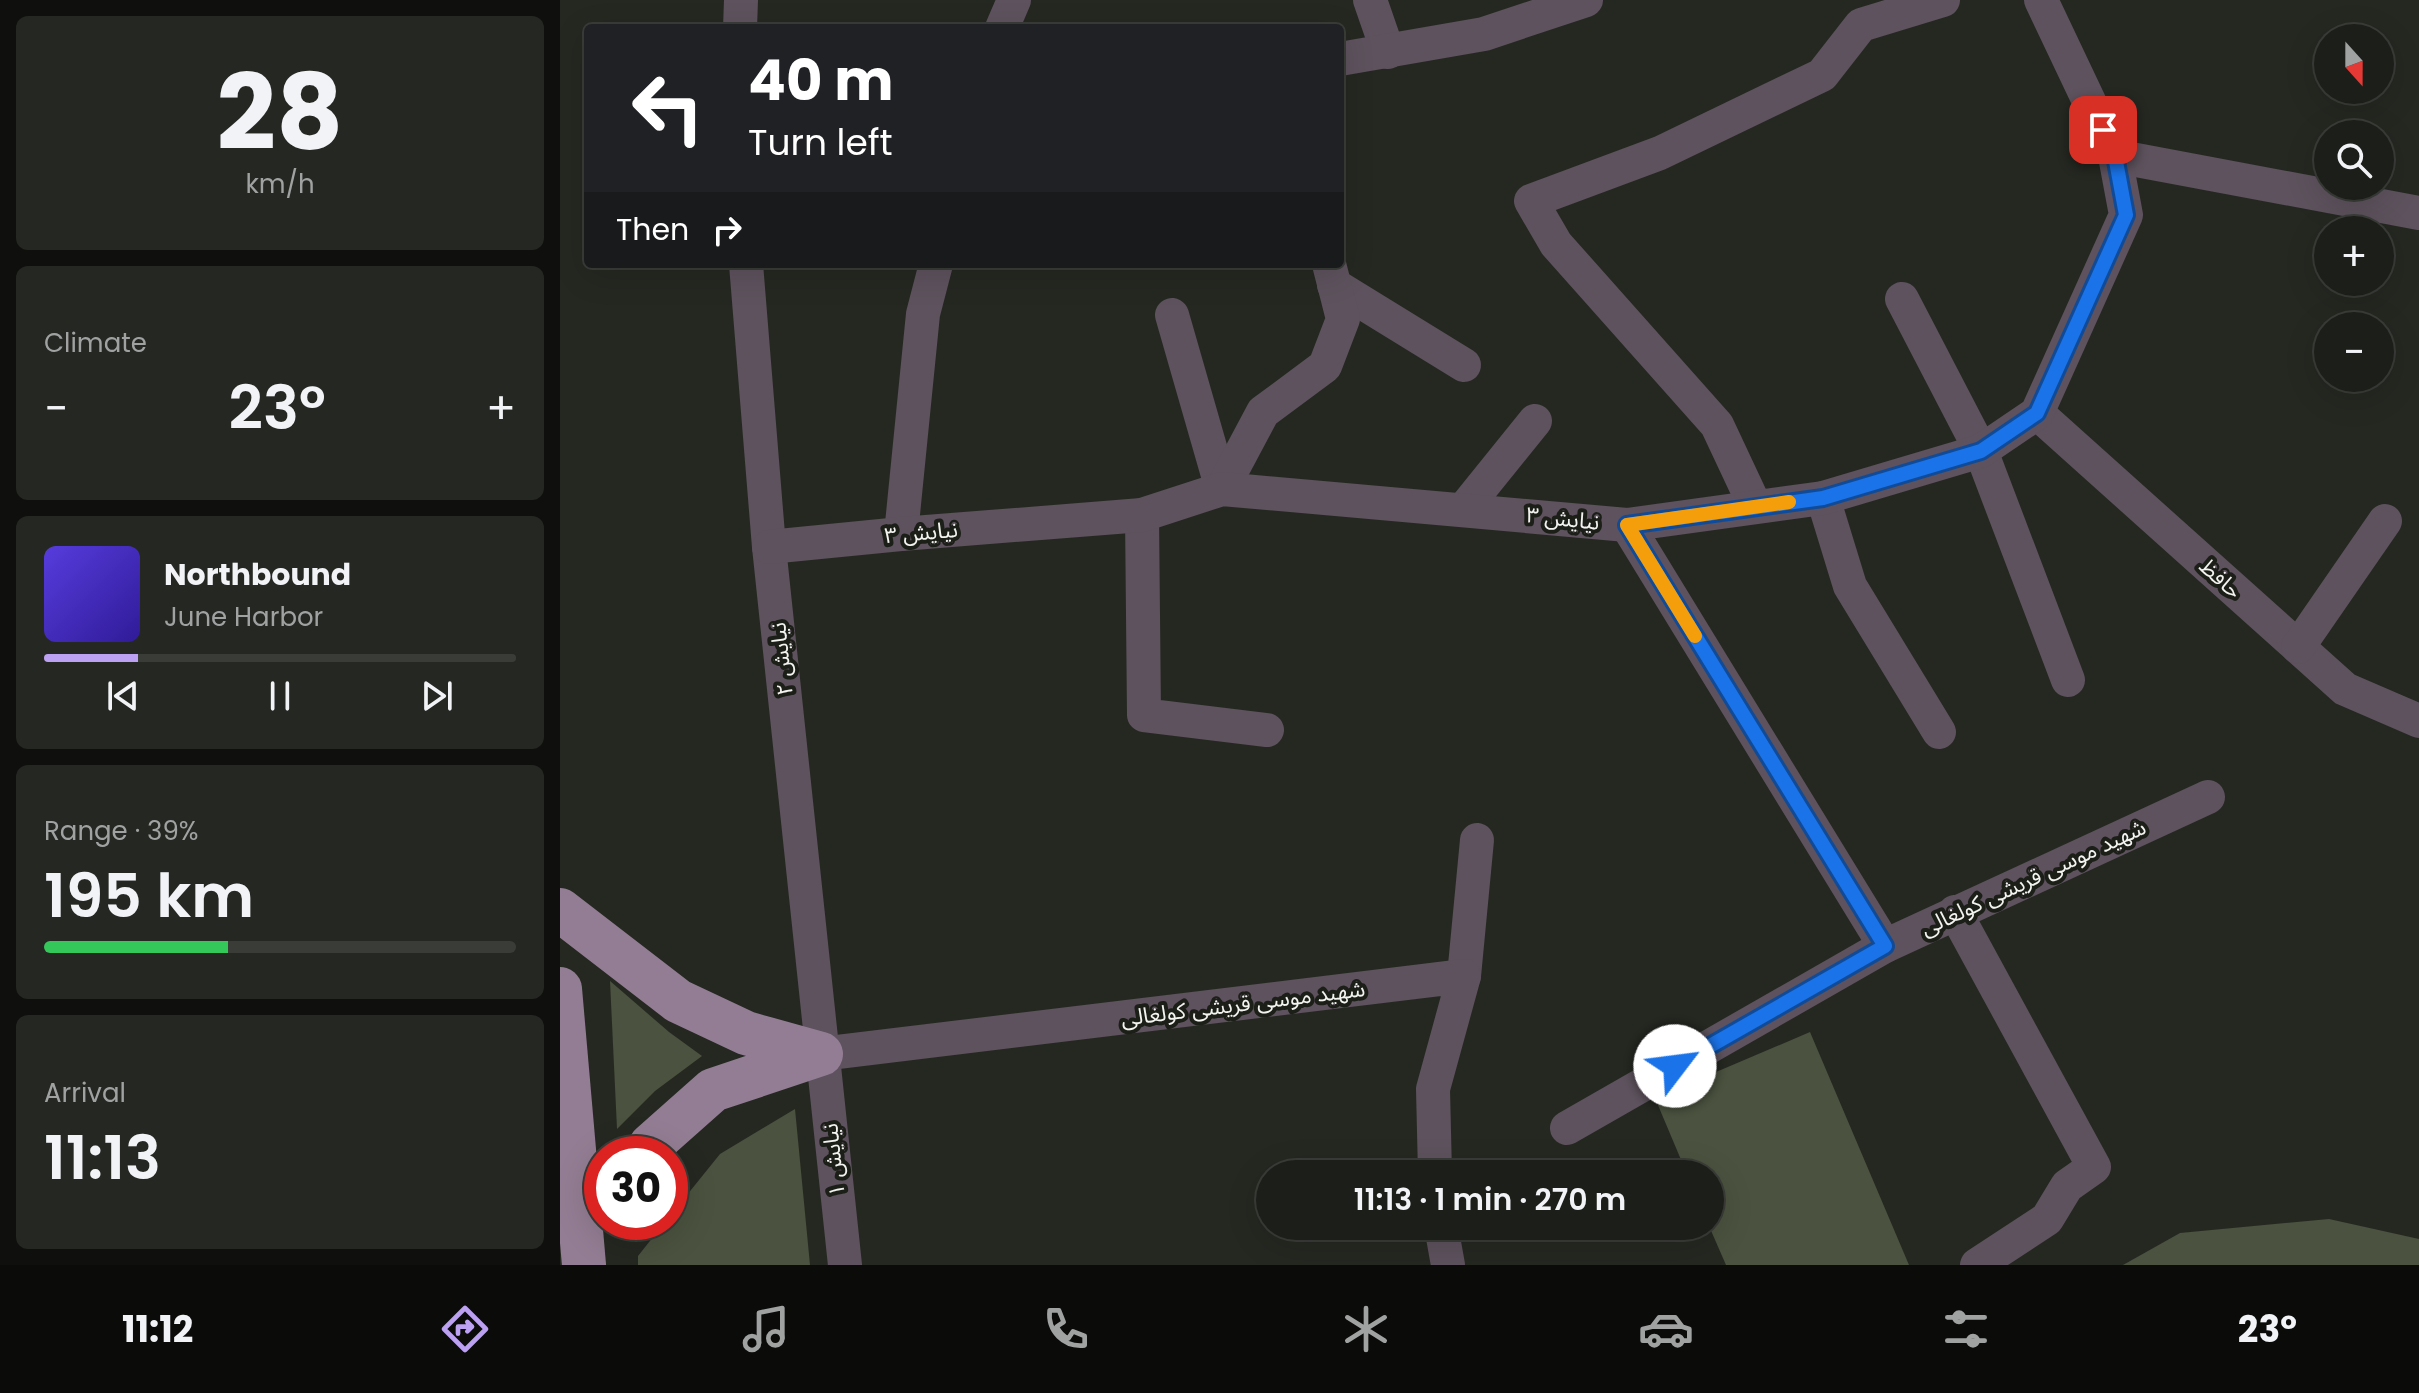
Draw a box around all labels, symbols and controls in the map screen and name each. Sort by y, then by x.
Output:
north arrow [2314,24,2394,104]
map controls [2314,24,2394,392]
text: 28 [217,40,343,185]
text: 40 m [748,41,894,120]
icon: left [616,56,720,160]
pin [2069,96,2137,164]
icon: arrive [2081,108,2125,152]
text: Turn left [748,117,893,168]
button: search [2314,120,2394,200]
text: km/h [245,166,315,202]
text: Then [616,208,689,251]
icon: right [705,208,749,252]
button: + [2314,216,2394,296]
button: − [2314,312,2394,392]
text: Climate [44,325,147,361]
text: 23° [229,366,326,450]
text: − [44,378,68,439]
text: + [486,378,516,439]
street label: نیایش ۳ [1525,499,1601,538]
street label: نیایش ۳ [883,514,959,551]
street label: حافظ [2193,551,2249,606]
text: Northbound [164,553,351,596]
text: June Harbor [164,599,323,635]
street label: نیایش ۲ [762,621,801,697]
icon: previous [101,674,145,718]
icon: pause [258,674,302,718]
icon: next [415,674,459,718]
street label: شهید موسی قریشی کولغالی [1915,812,2151,943]
text: Range · 39% [44,813,199,849]
text: 195 km [44,854,254,938]
street label: شهید موسی قریشی کولغالی [1119,973,1367,1034]
position arrow [1633,1024,1717,1108]
text: Arrival [44,1075,126,1111]
text: 11:13 [44,1116,161,1200]
street label: نیایش ۱ [814,1122,853,1198]
speed limit sign: 30 [584,1136,688,1240]
text: 11:13 · 1 min · 270 m [1354,1178,1626,1221]
icon: directions [437,1301,493,1357]
icon: music [738,1301,794,1357]
icon: phone [1038,1301,1094,1357]
icon: climate [1338,1301,1394,1357]
icon: car [1638,1301,1694,1357]
icon: filters [1938,1301,1994,1357]
text: 11:12 [122,1304,193,1355]
text: 23° [2238,1304,2297,1355]

